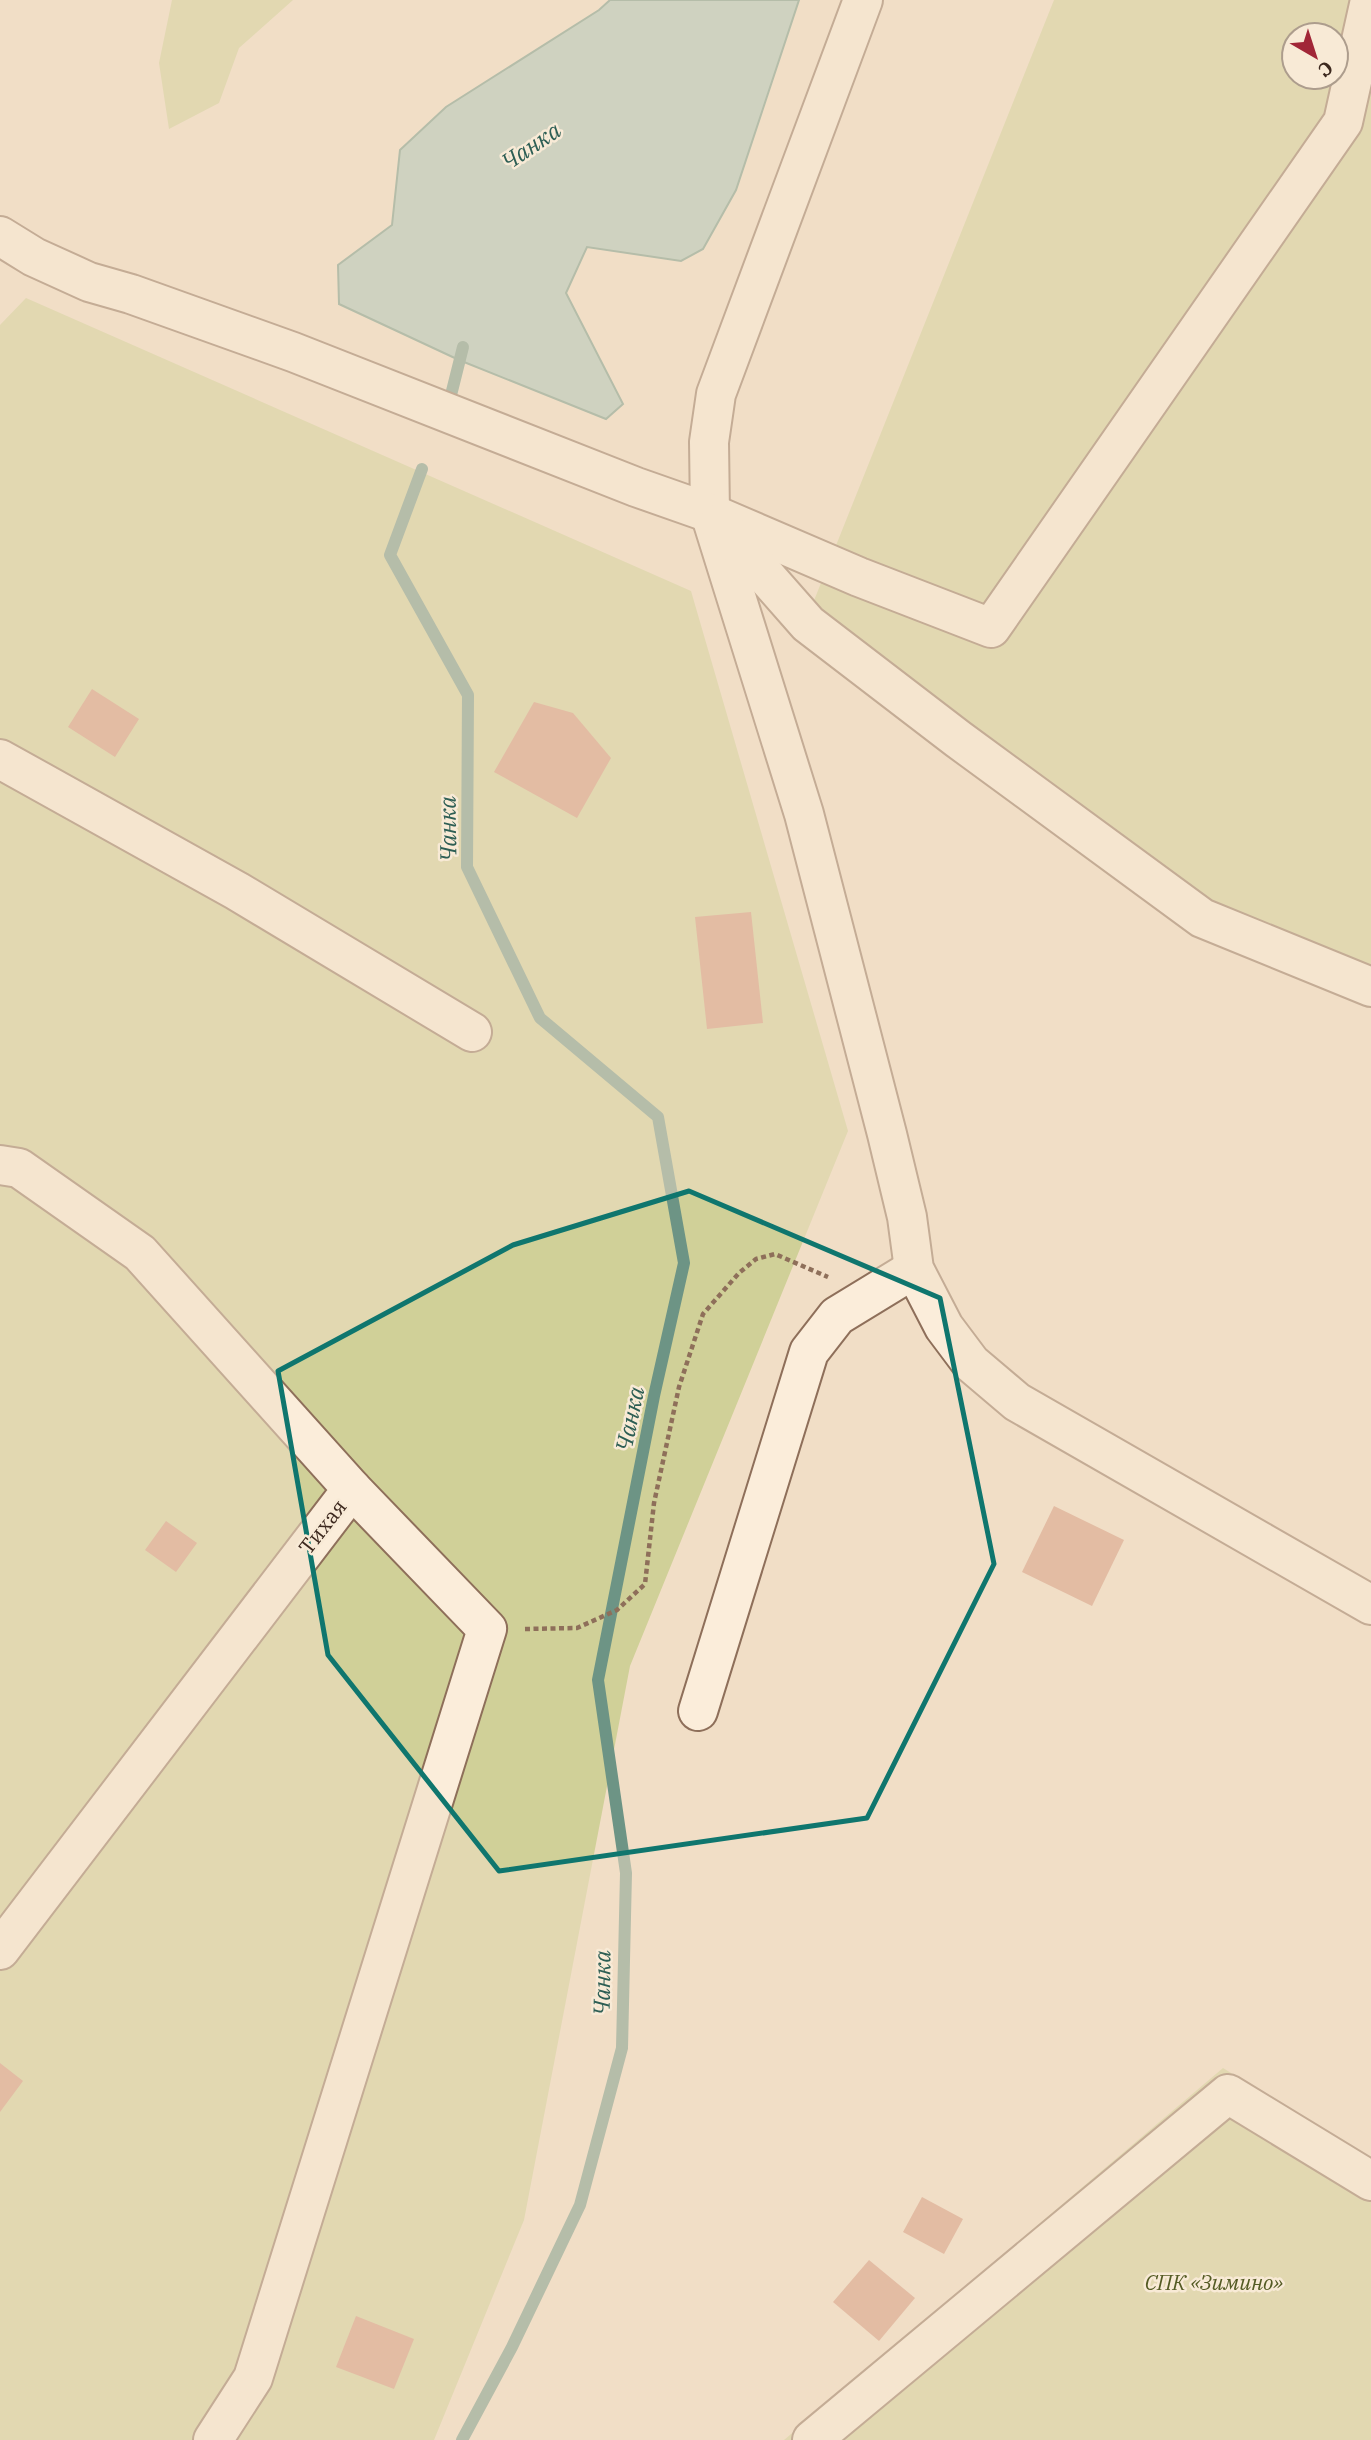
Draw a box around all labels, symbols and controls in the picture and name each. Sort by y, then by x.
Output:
north arrow [1280,21,1350,91]
text: С [1313,56,1338,83]
water label: Чанка [495,114,567,176]
water label: Чанка [431,795,463,862]
water label: Чанка [607,1383,651,1454]
street label: Тихая [292,1493,353,1560]
water label: Чанка [585,1949,617,2016]
park label: СПК «Зимино» [1145,2268,1283,2296]

